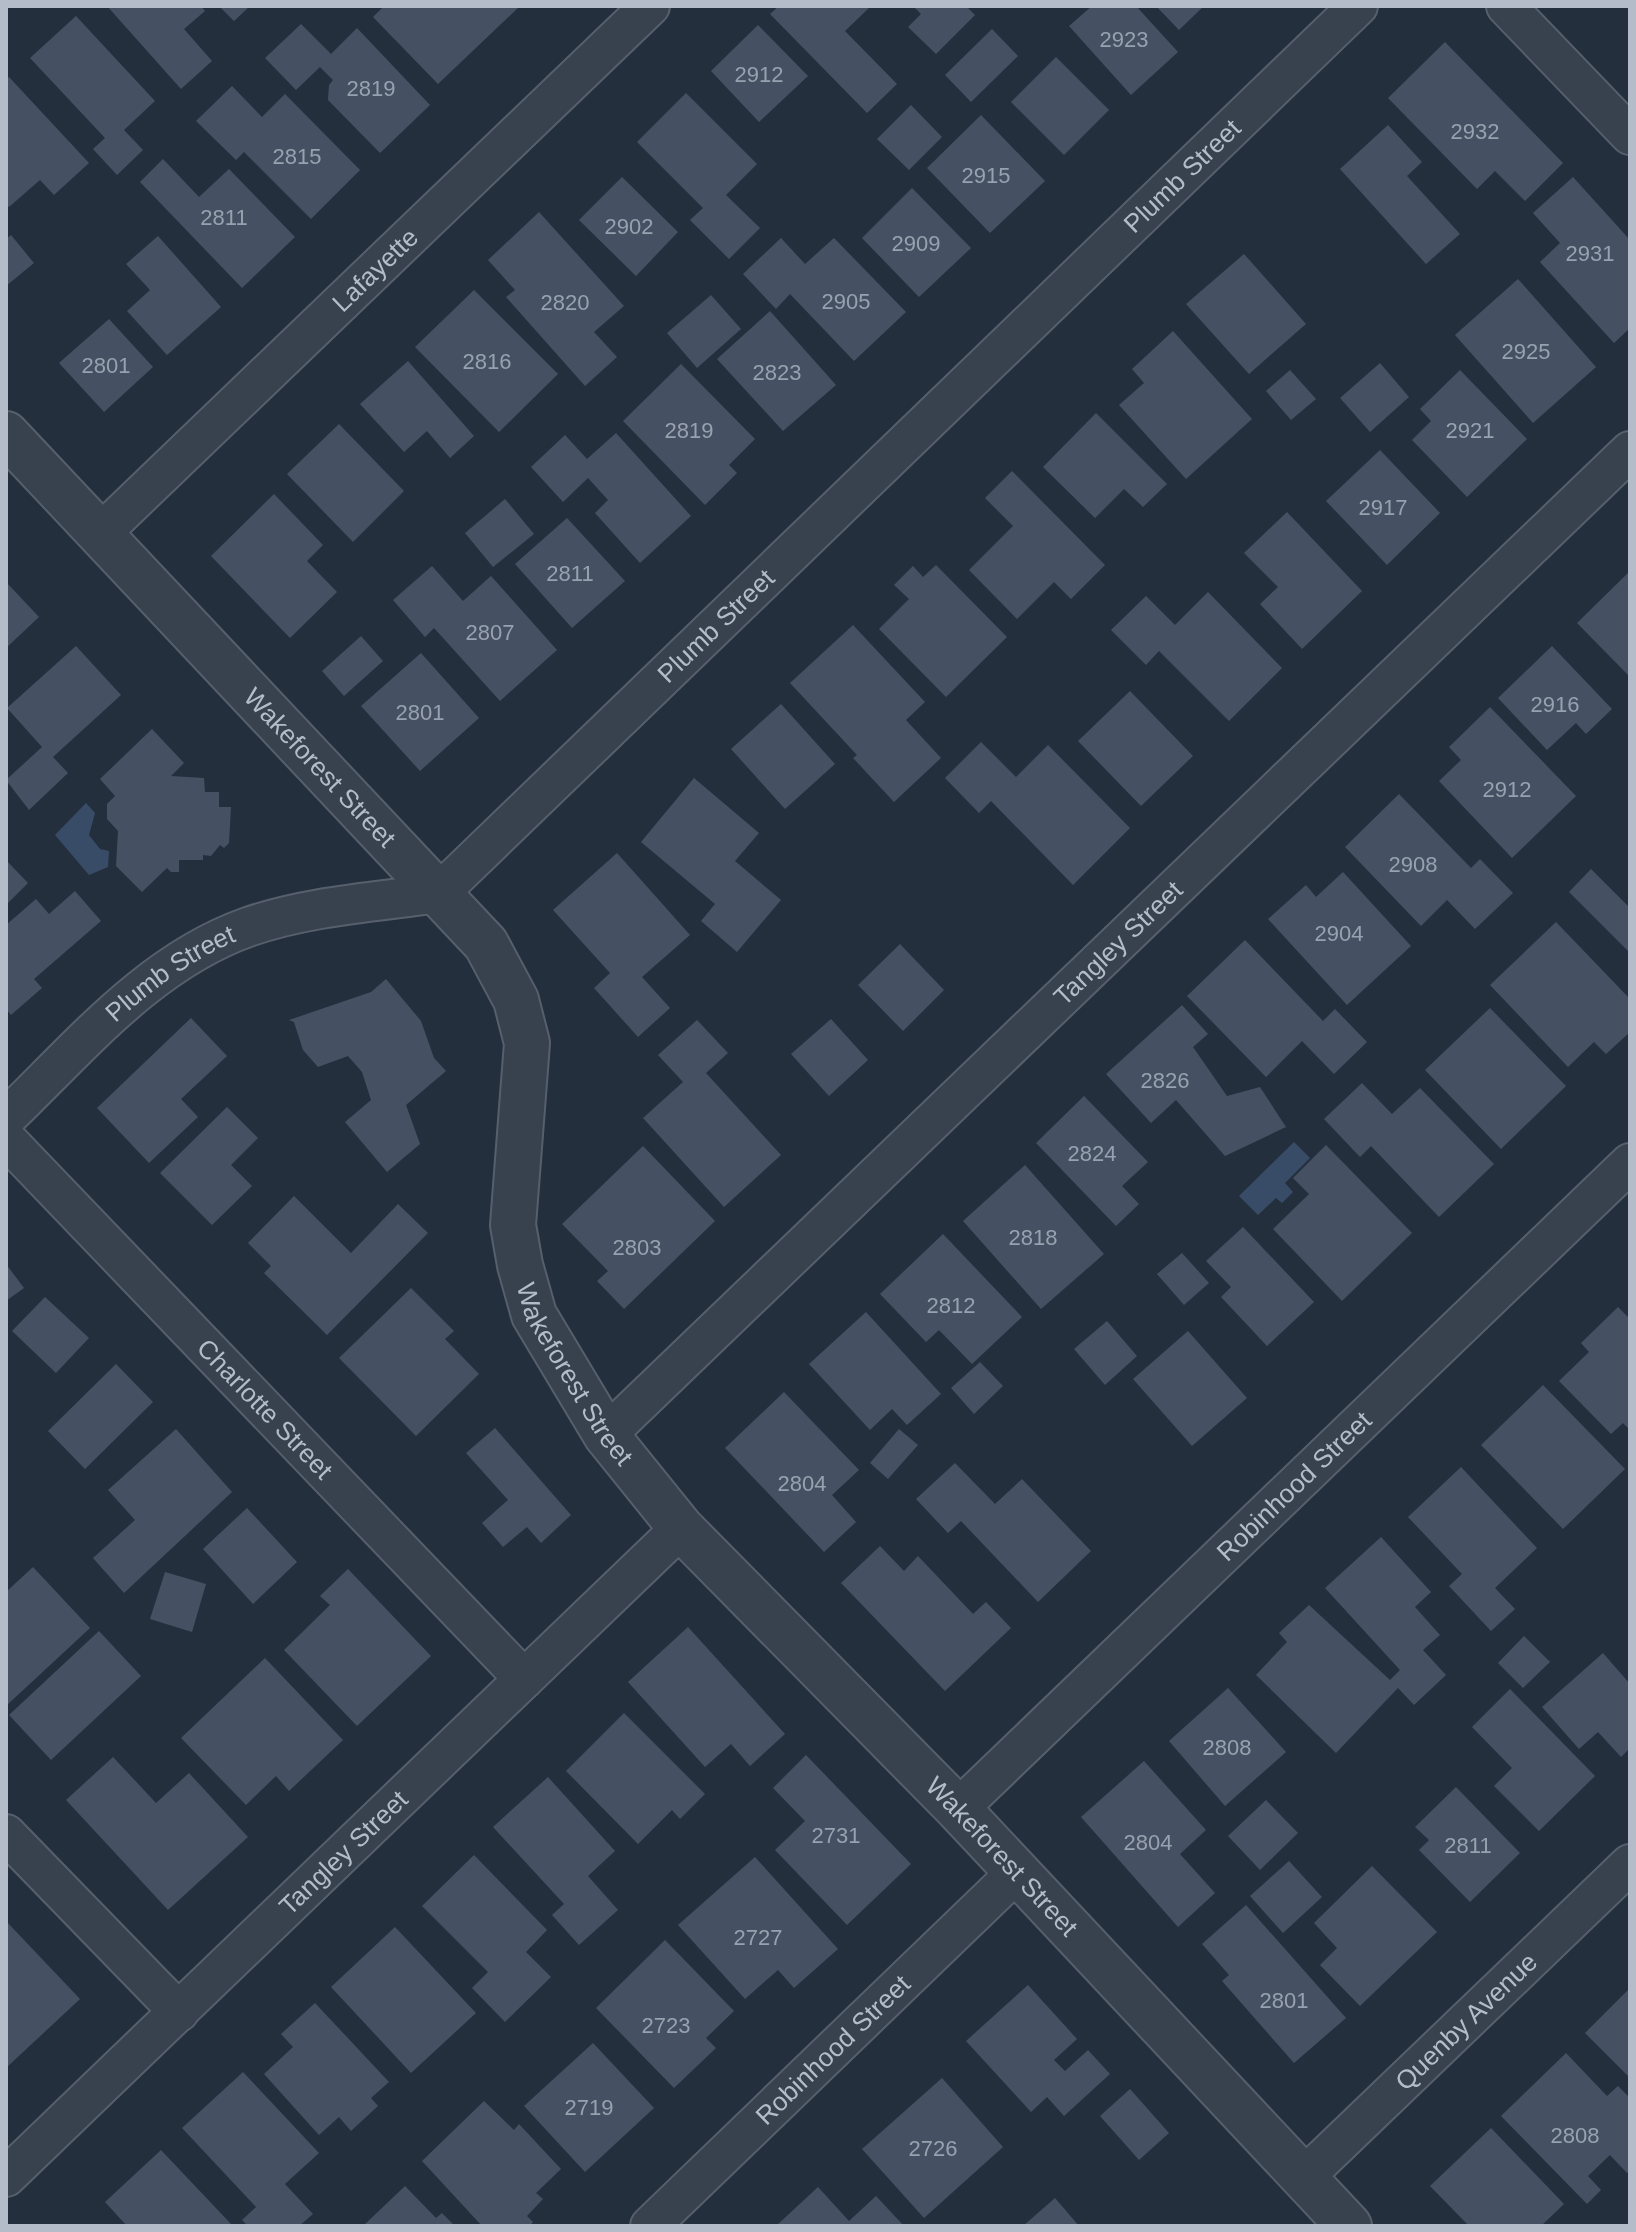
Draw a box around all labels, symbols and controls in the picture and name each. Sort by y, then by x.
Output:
house number: 2923 [1100,27,1148,52]
house number: 2912 [735,62,783,87]
house number: 2819 [347,76,395,101]
street label: Plumb Street [1117,112,1247,239]
house number: 2932 [1451,119,1499,144]
house number: 2815 [273,144,321,169]
house number: 2915 [962,163,1010,188]
house number: 2811 [200,205,248,230]
house number: 2902 [605,214,653,239]
street label: Lafayette [326,222,424,318]
house number: 2909 [892,231,940,256]
house number: 2931 [1566,241,1614,266]
house number: 2905 [822,289,870,314]
house number: 2820 [541,290,589,315]
house number: 2925 [1502,339,1550,364]
house number: 2816 [463,349,511,374]
house number: 2801 [82,353,130,378]
house number: 2823 [753,360,801,385]
house number: 2819 [665,418,713,443]
house number: 2921 [1446,418,1494,443]
house number: 2917 [1359,495,1407,520]
house number: 2811 [546,561,594,586]
street label: Plumb Street [651,562,781,689]
house number: 2807 [466,620,514,645]
street label: Wakeforest Street [238,682,402,854]
house number: 2916 [1531,692,1579,717]
house number: 2801 [396,700,444,725]
house number: 2912 [1483,777,1531,802]
house number: 2908 [1389,852,1437,877]
street label: Tangley Street [1048,874,1189,1011]
street label: Plumb Street [99,919,240,1028]
house number: 2904 [1315,921,1363,946]
house number: 2826 [1141,1068,1189,1093]
house number: 2824 [1068,1141,1116,1166]
house number: 2818 [1009,1225,1057,1250]
house number: 2803 [613,1235,661,1260]
street label: Wakeforest Street [511,1279,640,1472]
house number: 2812 [927,1293,975,1318]
street label: Charlotte Street [191,1333,339,1486]
street label: Robinhood Street [1211,1405,1378,1567]
house number: 2804 [778,1471,826,1496]
house number: 2808 [1203,1735,1251,1760]
street label: Wakeforest Street [920,1771,1085,1943]
street label: Tangley Street [273,1784,414,1921]
house number: 2731 [812,1823,860,1848]
house number: 2804 [1124,1830,1172,1855]
house number: 2811 [1444,1833,1492,1858]
house number: 2727 [734,1925,782,1950]
street label: Quenby Avenue [1389,1947,1543,2096]
street label: Robinhood Street [750,1968,917,2131]
house number: 2801 [1260,1988,1308,2013]
house number: 2723 [642,2013,690,2038]
house number: 2719 [565,2095,613,2120]
house number: 2808 [1551,2123,1599,2148]
house number: 2726 [909,2136,957,2161]

